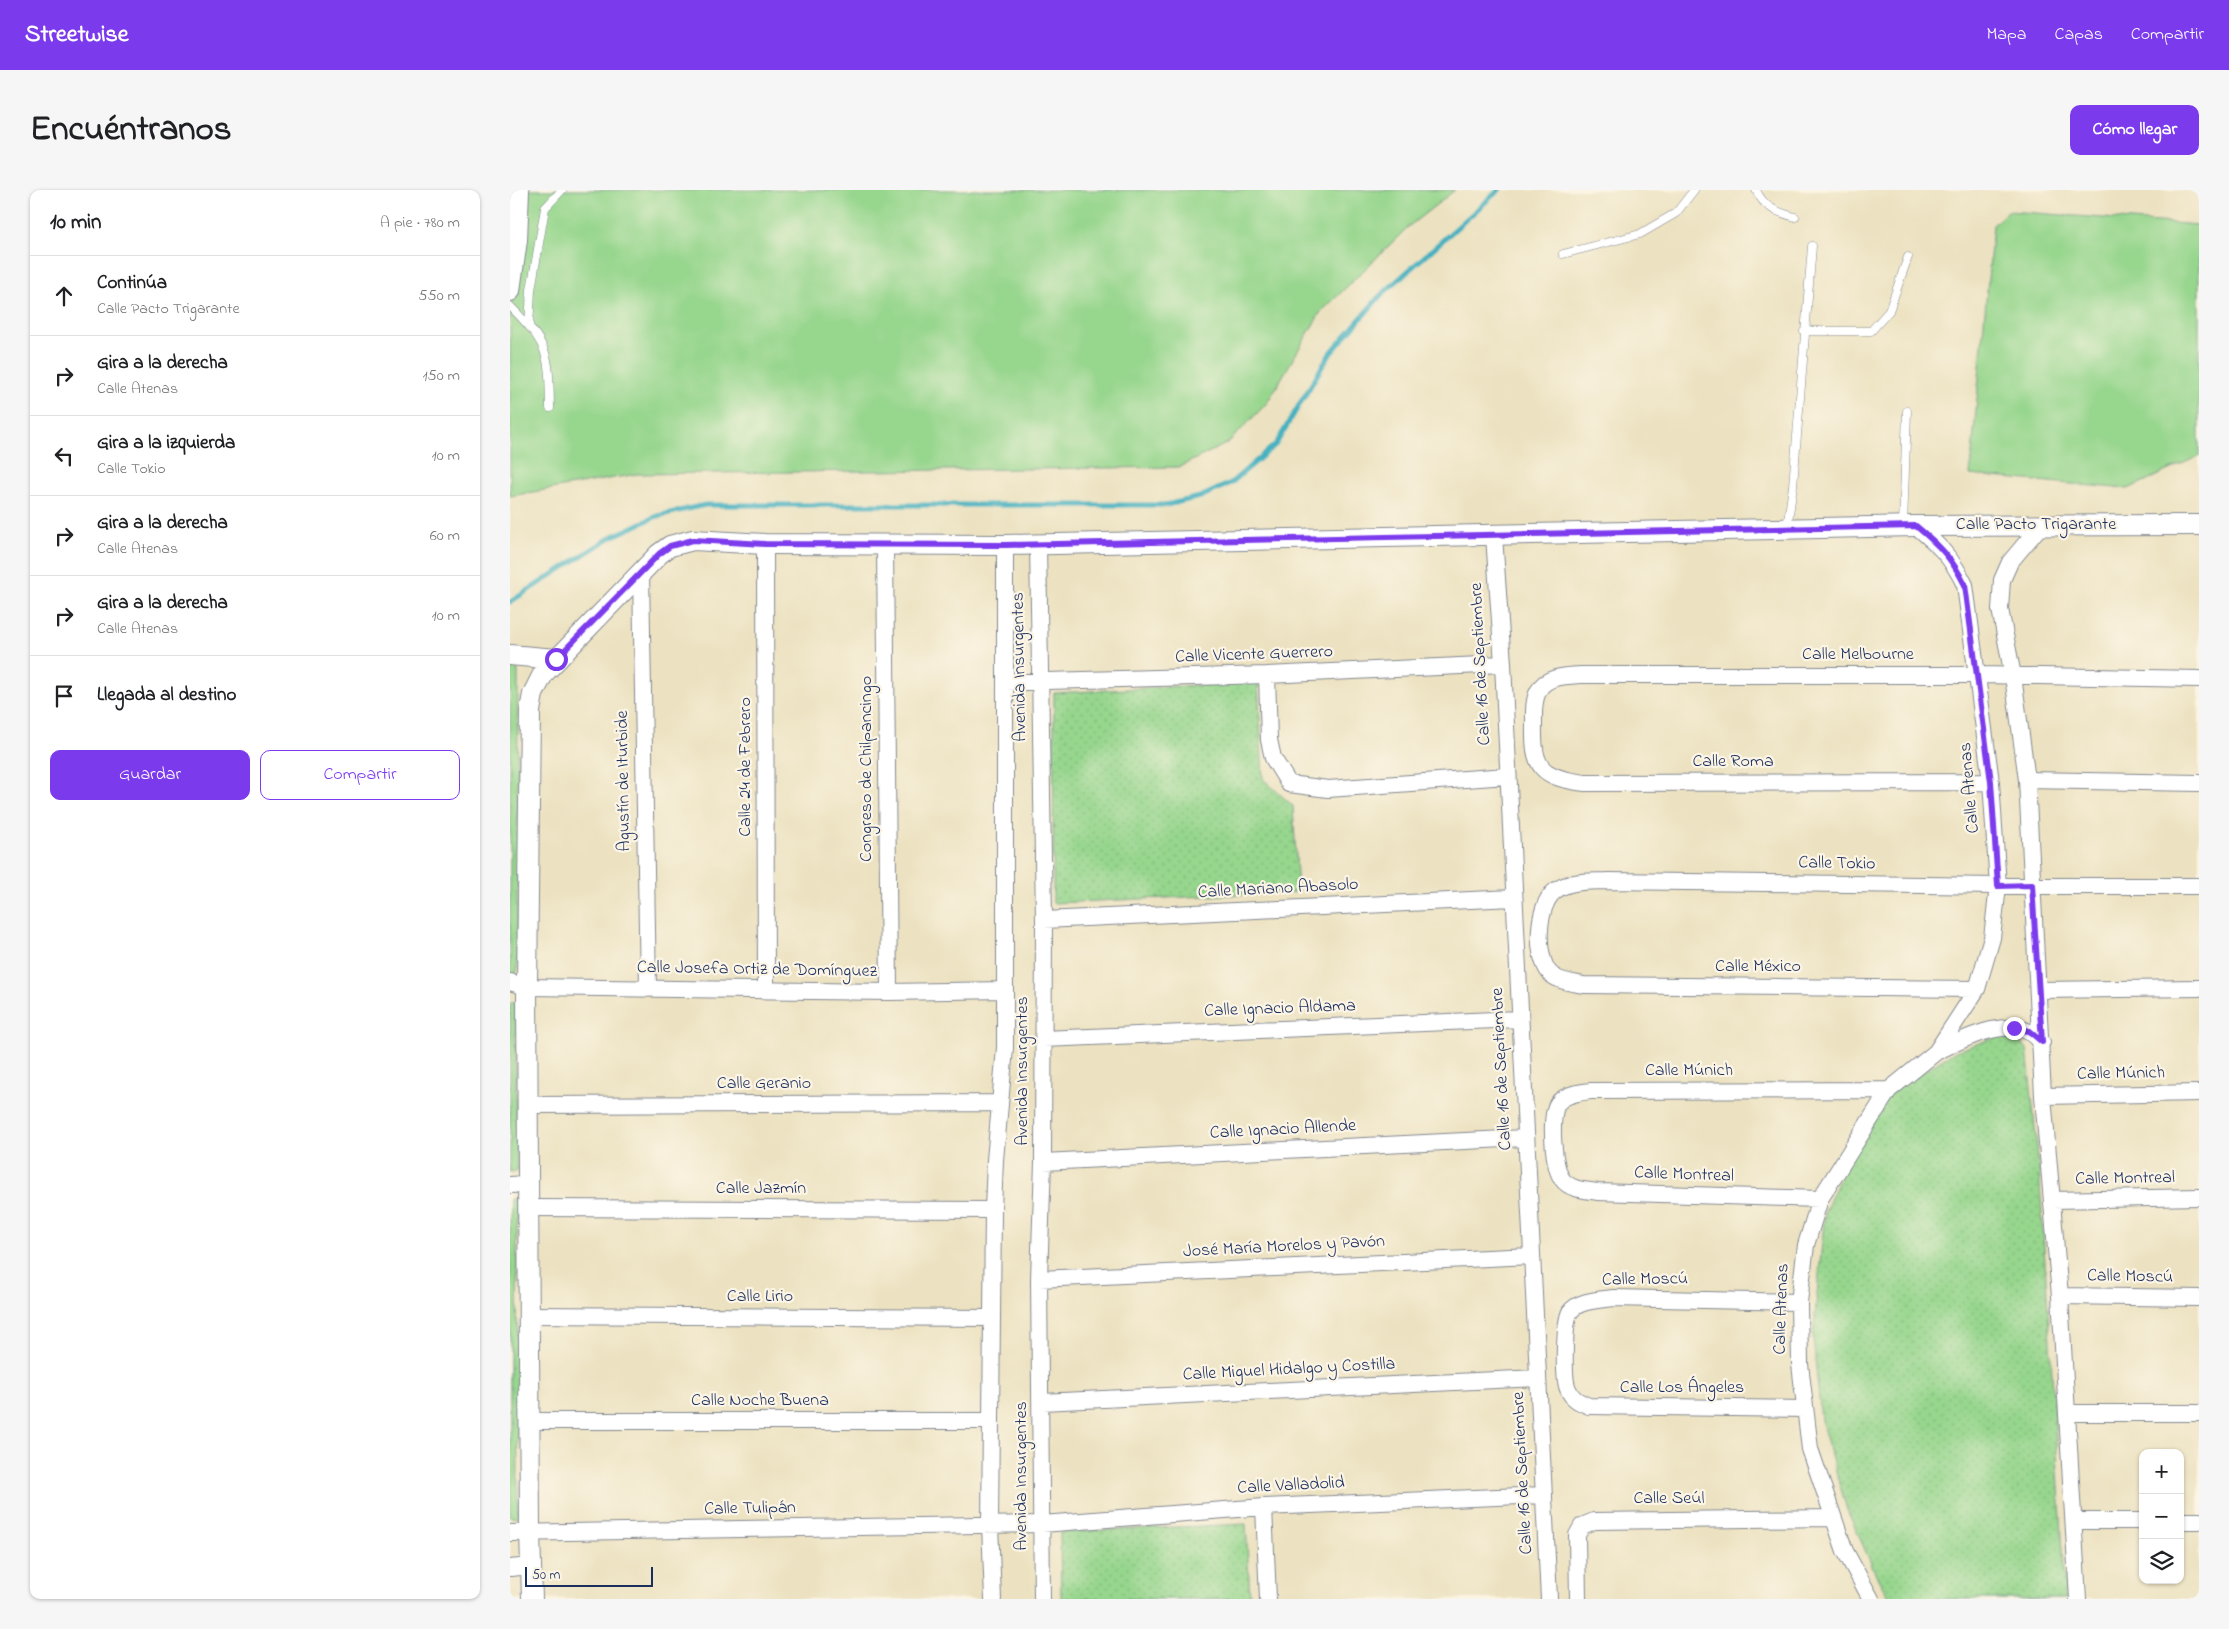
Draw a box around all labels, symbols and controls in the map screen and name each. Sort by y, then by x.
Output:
text: Streetwise [25,18,129,53]
text: Mapa [1986,22,2027,48]
text: Capas [2055,22,2103,48]
text: Compartir [2131,22,2204,48]
text: Encuéntranos [30,105,232,156]
button: Cómo llegar [2070,105,2199,155]
text: 10 min [50,208,101,238]
text: A pie · 780 m [380,211,460,235]
text: Continúa [97,270,167,297]
icon: ahead [50,282,78,310]
text: 550 m [418,284,460,308]
text: Calle Pacto Trigarante [97,297,240,321]
text: Gira a la derecha [97,350,228,377]
icon: right [50,362,78,390]
text: 150 m [422,364,460,388]
text: Calle Atenas [97,377,178,401]
text: Gira a la izquierda [97,430,235,457]
icon: left [50,442,78,470]
text: 10 m [432,444,460,468]
text: Calle Tokio [97,457,166,481]
text: Gira a la derecha [97,510,228,537]
street label: Calle Pacto Trigarante [1956,512,2117,539]
icon: right [50,522,78,550]
text: 60 m [430,524,460,548]
text: Calle Atenas [97,537,178,561]
street label: Calle 16 de Septiembre [1464,581,1498,746]
text: Gira a la derecha [97,590,228,617]
street label: Avenida Insurgentes [1006,592,1035,742]
icon: right [50,602,78,630]
text: 10 m [432,604,460,628]
text: Calle Atenas [97,617,178,641]
street label: Calle Vicente Guerrero [1175,639,1333,671]
street label: Calle Melbourne [1802,642,1915,668]
route start [545,648,568,671]
street label: Congreso de Chilpancingo [854,676,881,862]
icon: arrive [50,682,78,710]
text: Llegada al destino [97,682,236,709]
street label: Calle 24 de Febrero [733,697,759,837]
street label: Agustín de Iturbide [610,709,639,852]
street label: Calle Atenas [1953,741,1987,835]
street label: Calle Roma [1692,749,1774,775]
button: Guardar [50,750,250,800]
button: Compartir [260,750,460,800]
street label: Calle Tokio [1798,850,1876,878]
street label: Calle Mariano Abasolo [1197,872,1359,906]
street label: Calle México [1715,954,1801,980]
street label: Calle Josefa Ortiz de Domínguez [637,955,878,986]
street label: Calle 16 de Septiembre [1485,986,1519,1151]
street label: Calle Ignacio Aldama [1204,993,1356,1026]
street label: Avenida Insurgentes [1010,996,1037,1146]
route end [2003,1017,2026,1040]
street label: Calle Múnich [1645,1058,1733,1084]
street label: Calle Múnich [2077,1060,2165,1088]
street label: Calle Geranio [717,1071,811,1097]
street label: Calle Ignacio Allende [1209,1113,1358,1148]
street label: Calle Montreal [1634,1160,1734,1190]
street label: Calle Montreal [2075,1165,2175,1193]
street label: Calle Jazmín [716,1176,806,1202]
street label: José María Morelos y Pavón [1182,1229,1386,1265]
street label: Calle Atenas [1767,1263,1797,1355]
street label: Calle Moscú [2087,1263,2173,1291]
street label: Calle Moscú [1602,1266,1688,1294]
street label: Calle Lirio [727,1284,793,1310]
street label: Calle Miguel Hidalgo y Costilla [1182,1351,1396,1390]
street label: Calle Los Ángeles [1620,1375,1744,1402]
street label: Calle Noche Buena [691,1388,829,1414]
street label: Calle 16 de Septiembre [1506,1390,1540,1555]
street label: Avenida Insurgentes [1009,1401,1036,1551]
map controls [2139,1449,2184,1584]
button: + [2139,1449,2184,1494]
street label: Calle Valladolid [1237,1470,1345,1502]
street label: Calle Seúl [1633,1486,1705,1512]
button: − [2139,1494,2184,1539]
street label: Calle Tulipán [704,1495,796,1523]
button: layers [2139,1539,2184,1584]
scale bar [525,1564,652,1587]
text: 50 m [532,1565,560,1586]

